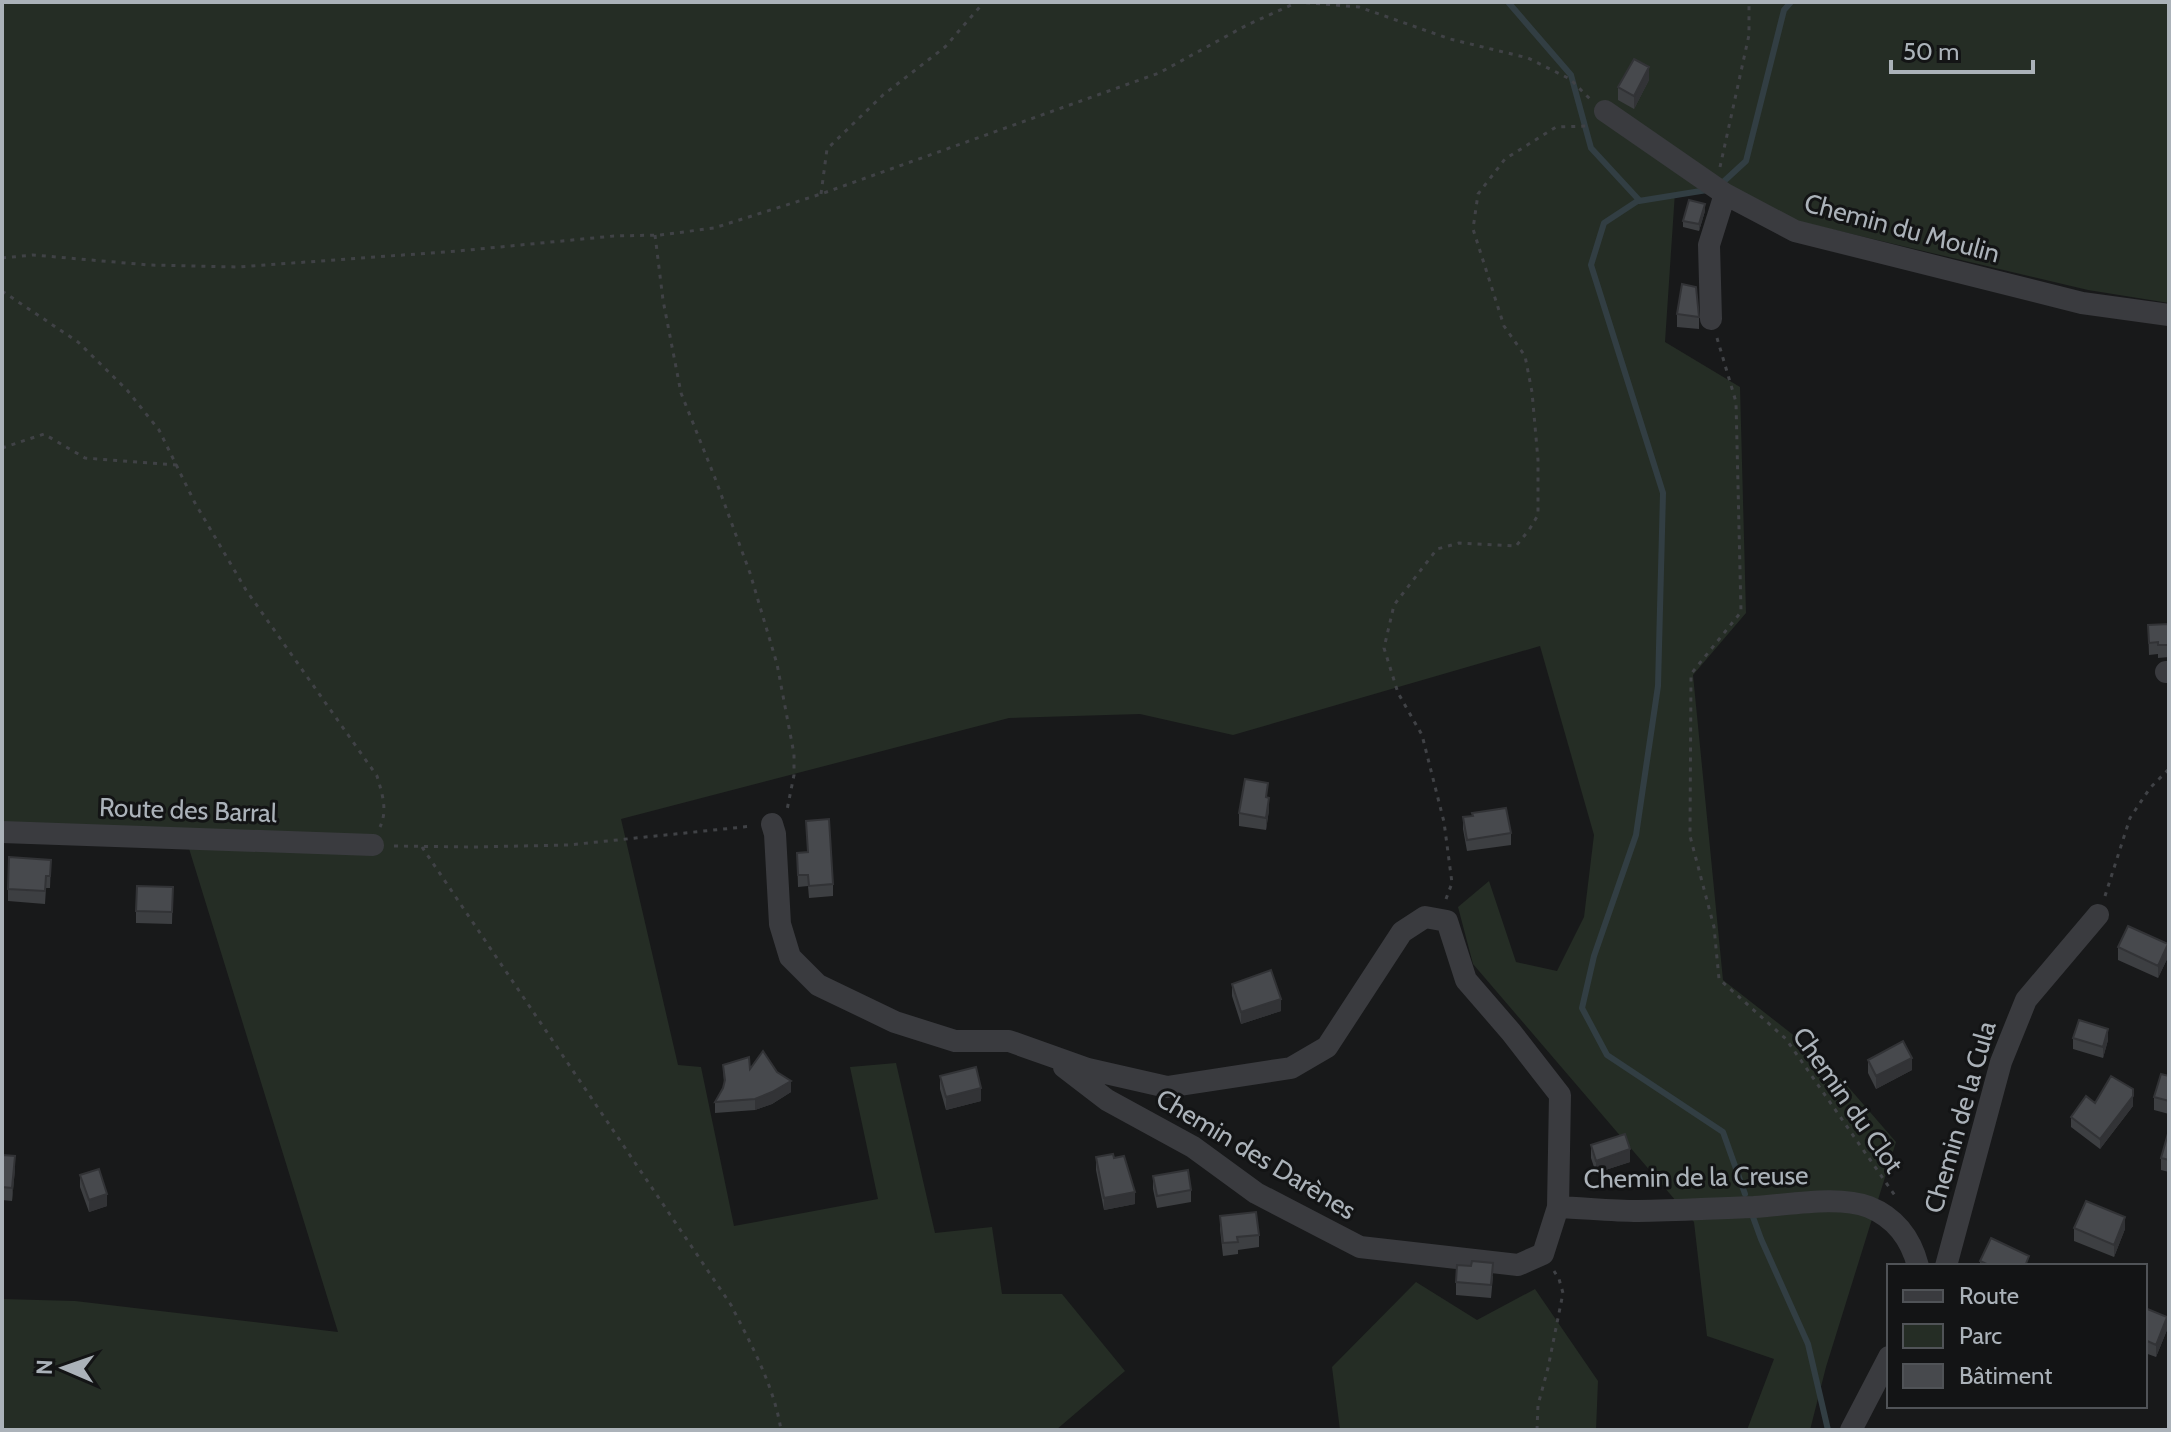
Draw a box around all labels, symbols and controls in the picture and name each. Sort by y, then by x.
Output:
scale bar [1891,24,2033,74]
text: 50 m [1903,37,1959,66]
street label: Chemin du Moulin [1801,187,2003,269]
street label: Route des Barral [98,791,278,829]
street label: Chemin de la Cula [1917,1017,2003,1217]
street label: Chemin du Clot [1786,1021,1910,1179]
street label: Chemin des Darènes [1150,1082,1362,1226]
street label: Chemin de la Creuse [1583,1159,1809,1195]
legend [1887,1264,2147,1408]
text: Route [1959,1281,2019,1310]
text: Parc [1959,1321,2002,1350]
north arrow [24,1328,104,1408]
text: N [31,1359,58,1376]
text: Bâtiment [1959,1361,2052,1390]

